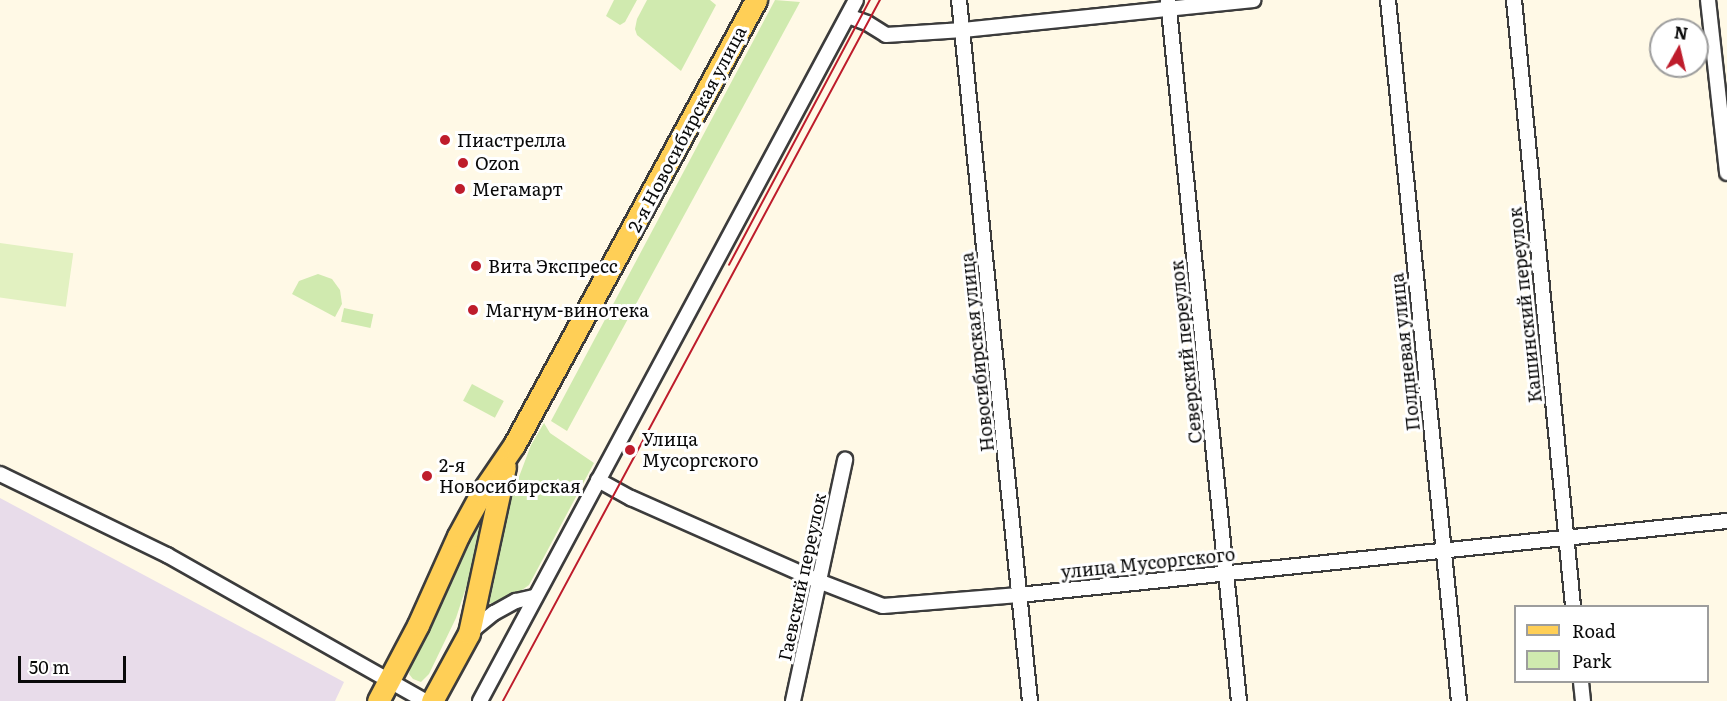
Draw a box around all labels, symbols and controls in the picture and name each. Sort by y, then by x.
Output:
north arrow [1649,18,1709,78]
text: N [1673,19,1690,45]
street label: 2-я Новосибирская улица [623,22,751,236]
place label: Пиастрелла [457,129,566,151]
marker: Пиастрелла [438,133,452,147]
place label: Ozon [475,152,520,174]
marker: Ozon [456,156,470,170]
place label: Мегамарт [472,178,563,200]
marker: Мегамарт [453,182,467,196]
street label: Кашинский переулок [1504,206,1546,404]
street label: Новосибирская улица [956,251,998,453]
place label: Вита Экспресс [488,255,618,277]
marker: Вита Экспресс [469,259,483,273]
street label: Северский переулок [1166,259,1206,445]
street label: Полдневая улица [1386,272,1424,432]
place label: Магнум-винотека [485,299,649,321]
marker: Магнум-винотека [466,303,480,317]
place label: Улица Мусоргского [642,429,758,472]
marker: Улица Мусоргского [623,443,637,457]
place label: 2-я Новосибирская [439,455,581,498]
marker: 2-я Новосибирская [420,469,434,483]
street label: Гаевский переулок [774,491,830,663]
street label: улица Мусоргского [1060,543,1236,583]
legend [1514,605,1709,683]
text: Road [1572,617,1616,644]
scale bar [21,644,129,682]
text: Park [1572,647,1611,674]
text: 50 m [29,653,70,680]

